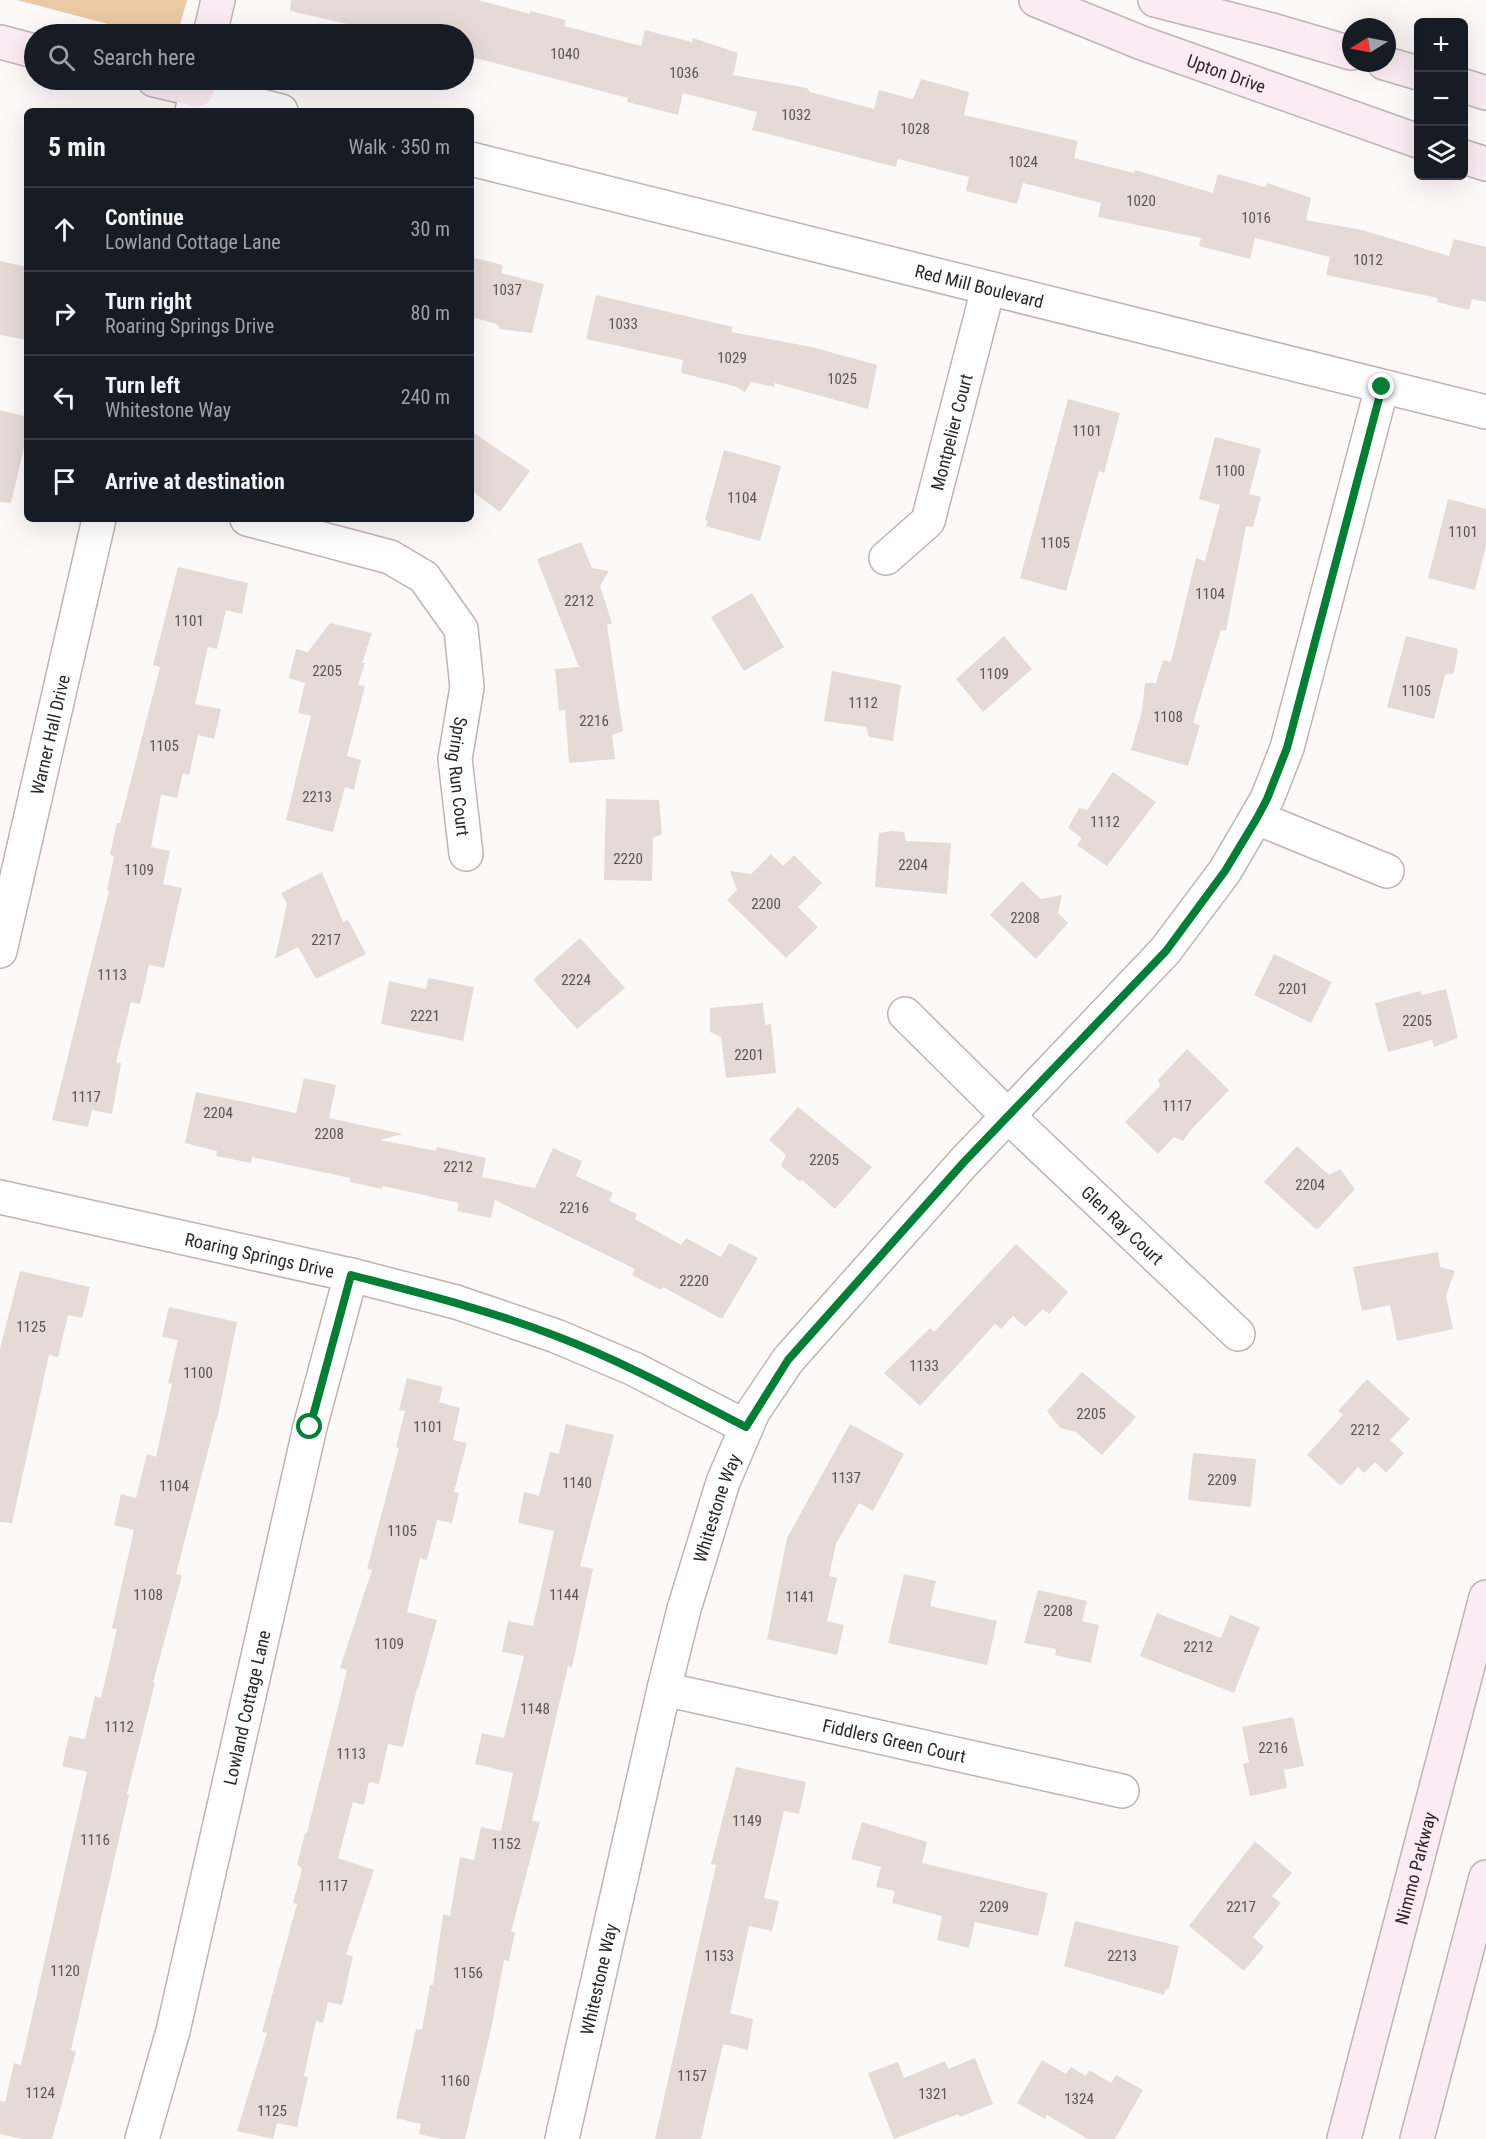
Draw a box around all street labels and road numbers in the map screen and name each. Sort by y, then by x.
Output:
street label: Upton Drive [1184,49,1269,97]
street label: Red Mill Boulevard [913,260,1046,312]
street label: Montpelier Court [926,371,976,492]
street label: Warner Hall Drive [26,673,74,797]
street label: Spring Run Court [444,715,474,837]
street label: Glen Ray Court [1077,1181,1168,1268]
street label: Roaring Springs Drive [183,1228,336,1281]
street label: Whitestone Way [688,1450,745,1565]
street label: Lowland Cottage Lane [219,1628,274,1787]
street label: Fiddlers Green Court [821,1714,968,1766]
street label: Nimmo Parkway [1390,1809,1440,1927]
street label: Whitestone Way [575,1921,621,2037]

